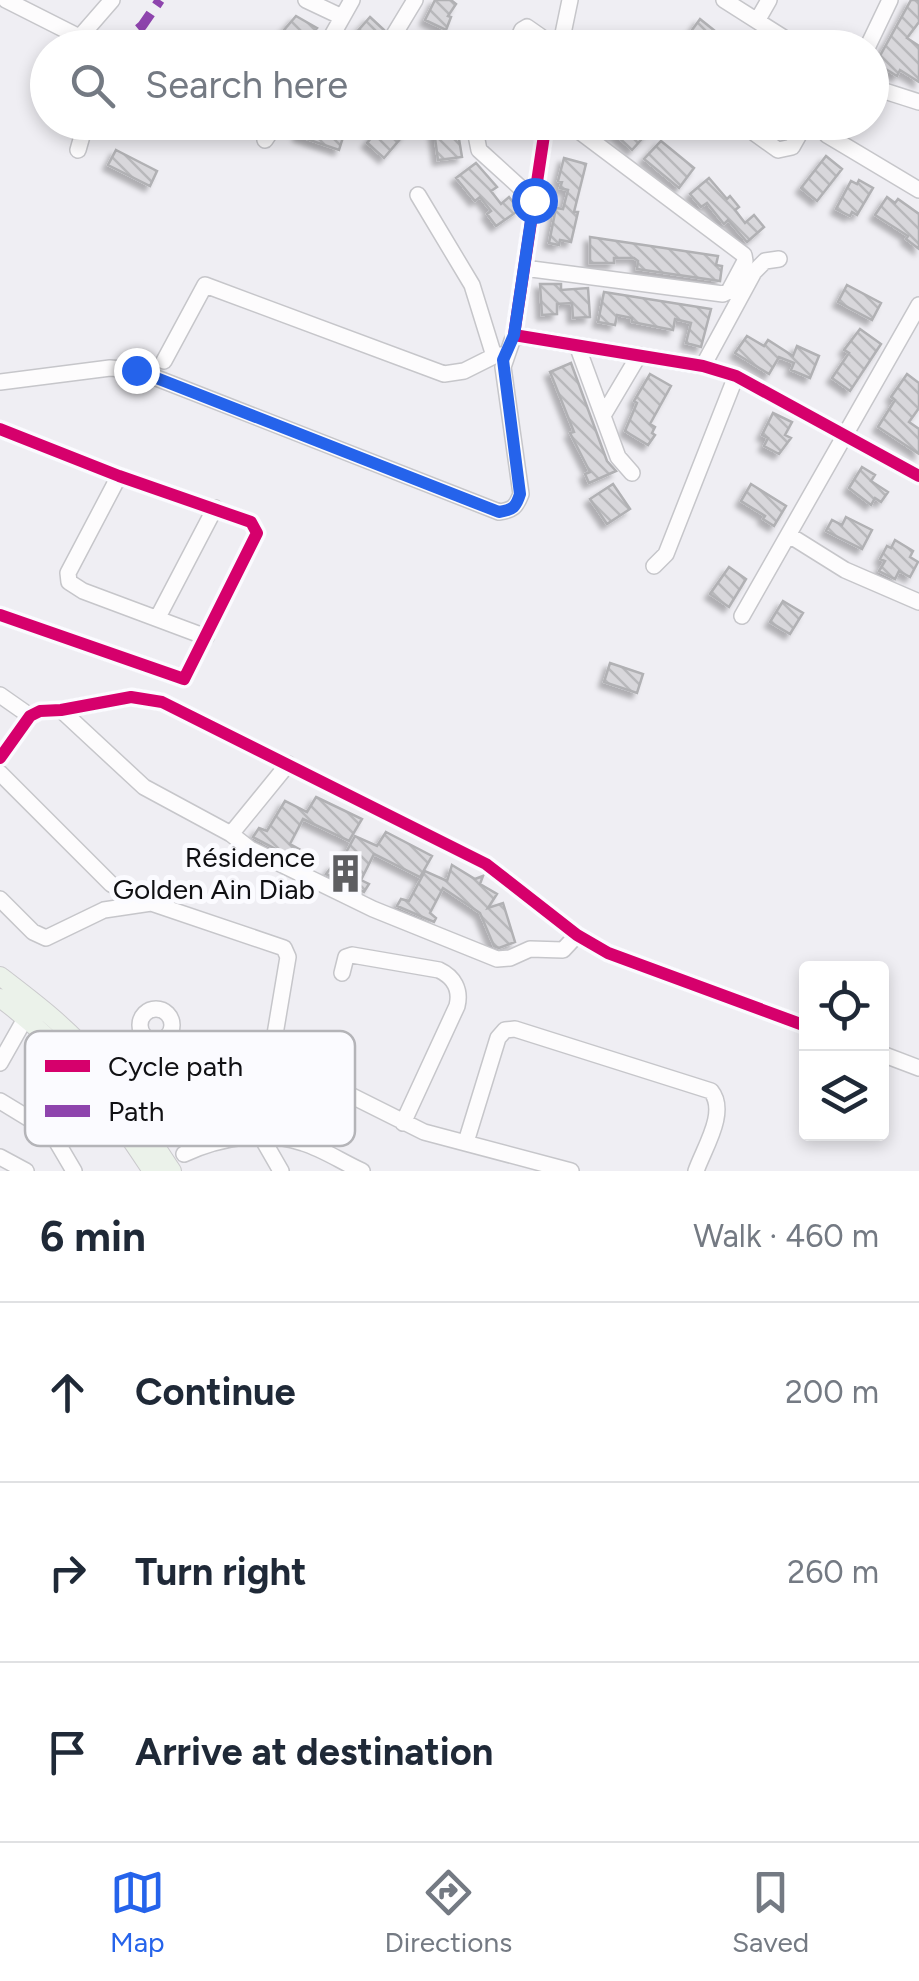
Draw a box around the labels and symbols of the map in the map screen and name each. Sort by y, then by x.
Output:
route start [512,178,558,224]
route end [114,348,160,394]
place label: Résidence Golden Ain Diab [113,840,315,906]
building icon: Résidence Golden Ain Diab [324,852,366,894]
legend [25,1031,355,1146]
text: Cycle path [108,1049,243,1083]
text: Path [108,1094,164,1128]

